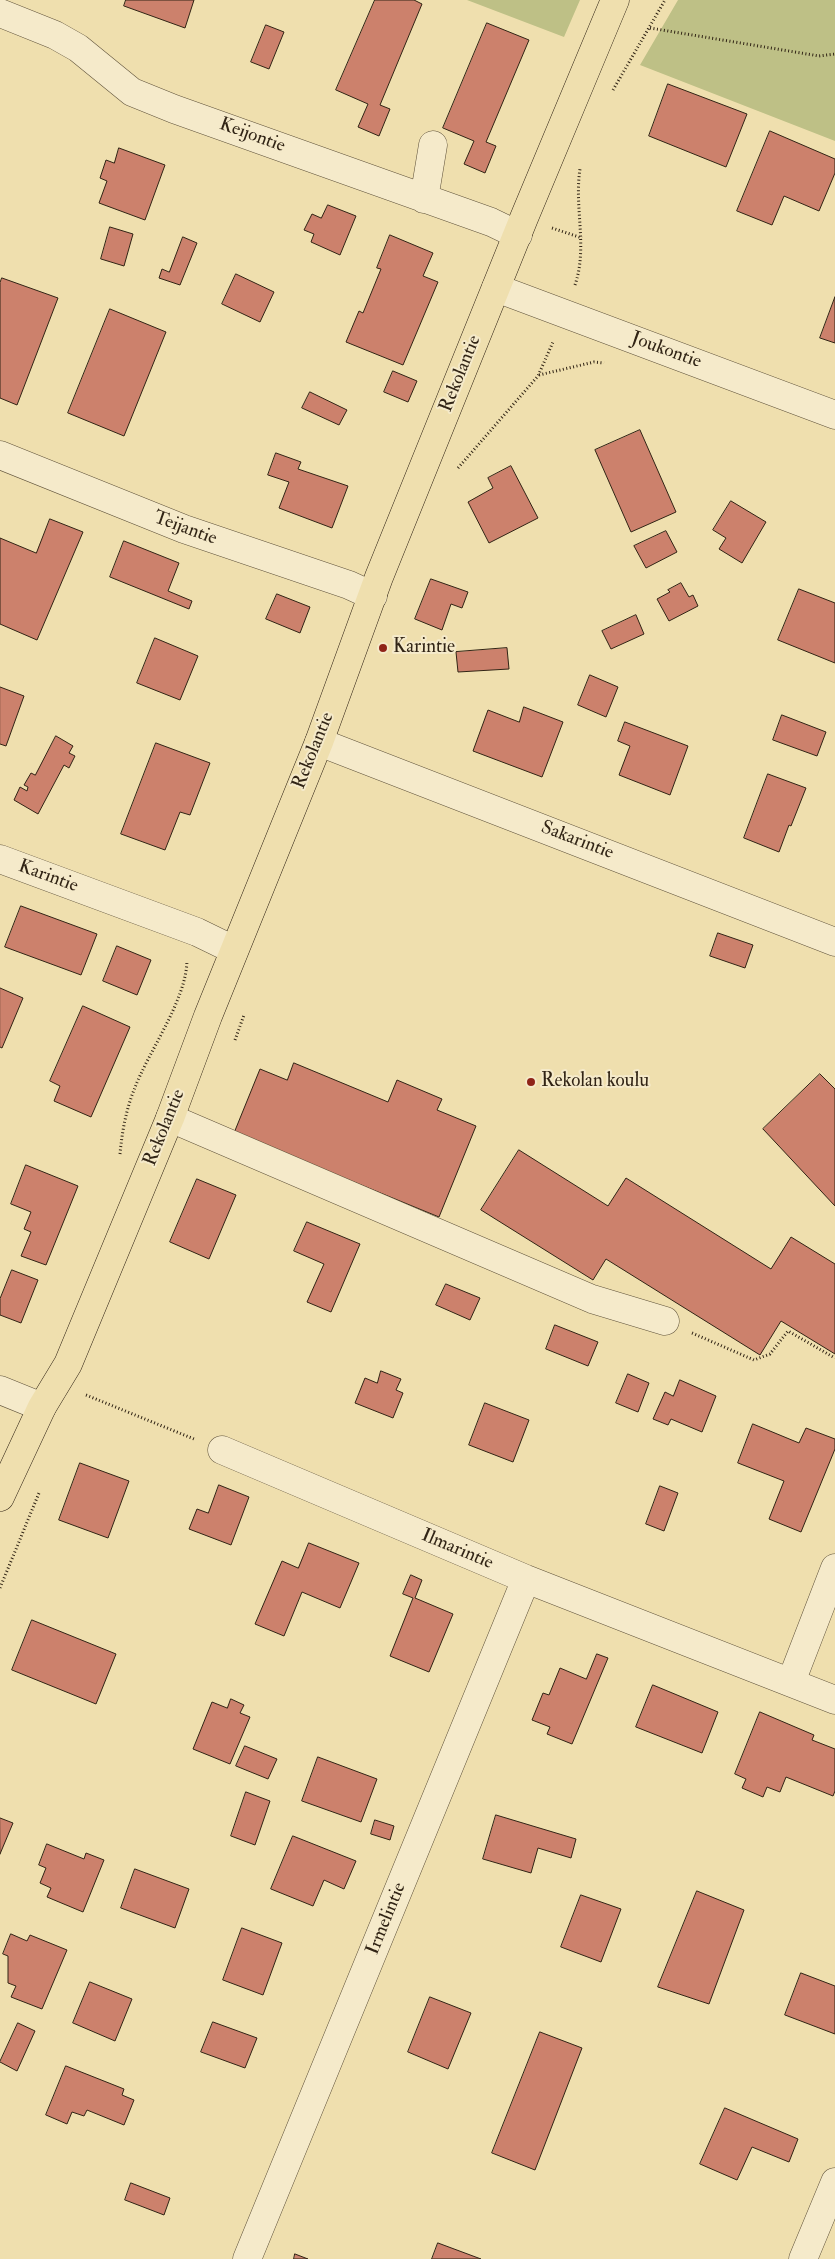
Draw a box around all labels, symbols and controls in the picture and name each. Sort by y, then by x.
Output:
street label: Keijontie [216,114,288,158]
street label: Joukontie [628,328,704,374]
street label: Rekolantie [435,332,487,416]
street label: Teijantie [150,507,220,551]
place label: Karintie [393,637,455,659]
marker: Karintie [377,642,389,654]
street label: Rekolantie [288,709,340,793]
street label: Sakarintie [537,817,617,865]
street label: Karintie [15,856,81,898]
place label: Rekolan koulu [541,1071,649,1093]
marker: Rekolan koulu [525,1076,537,1088]
street label: Rekolantie [139,1086,191,1170]
street label: Ilmarintie [418,1525,496,1575]
street label: Irmelintie [362,1879,412,1959]

